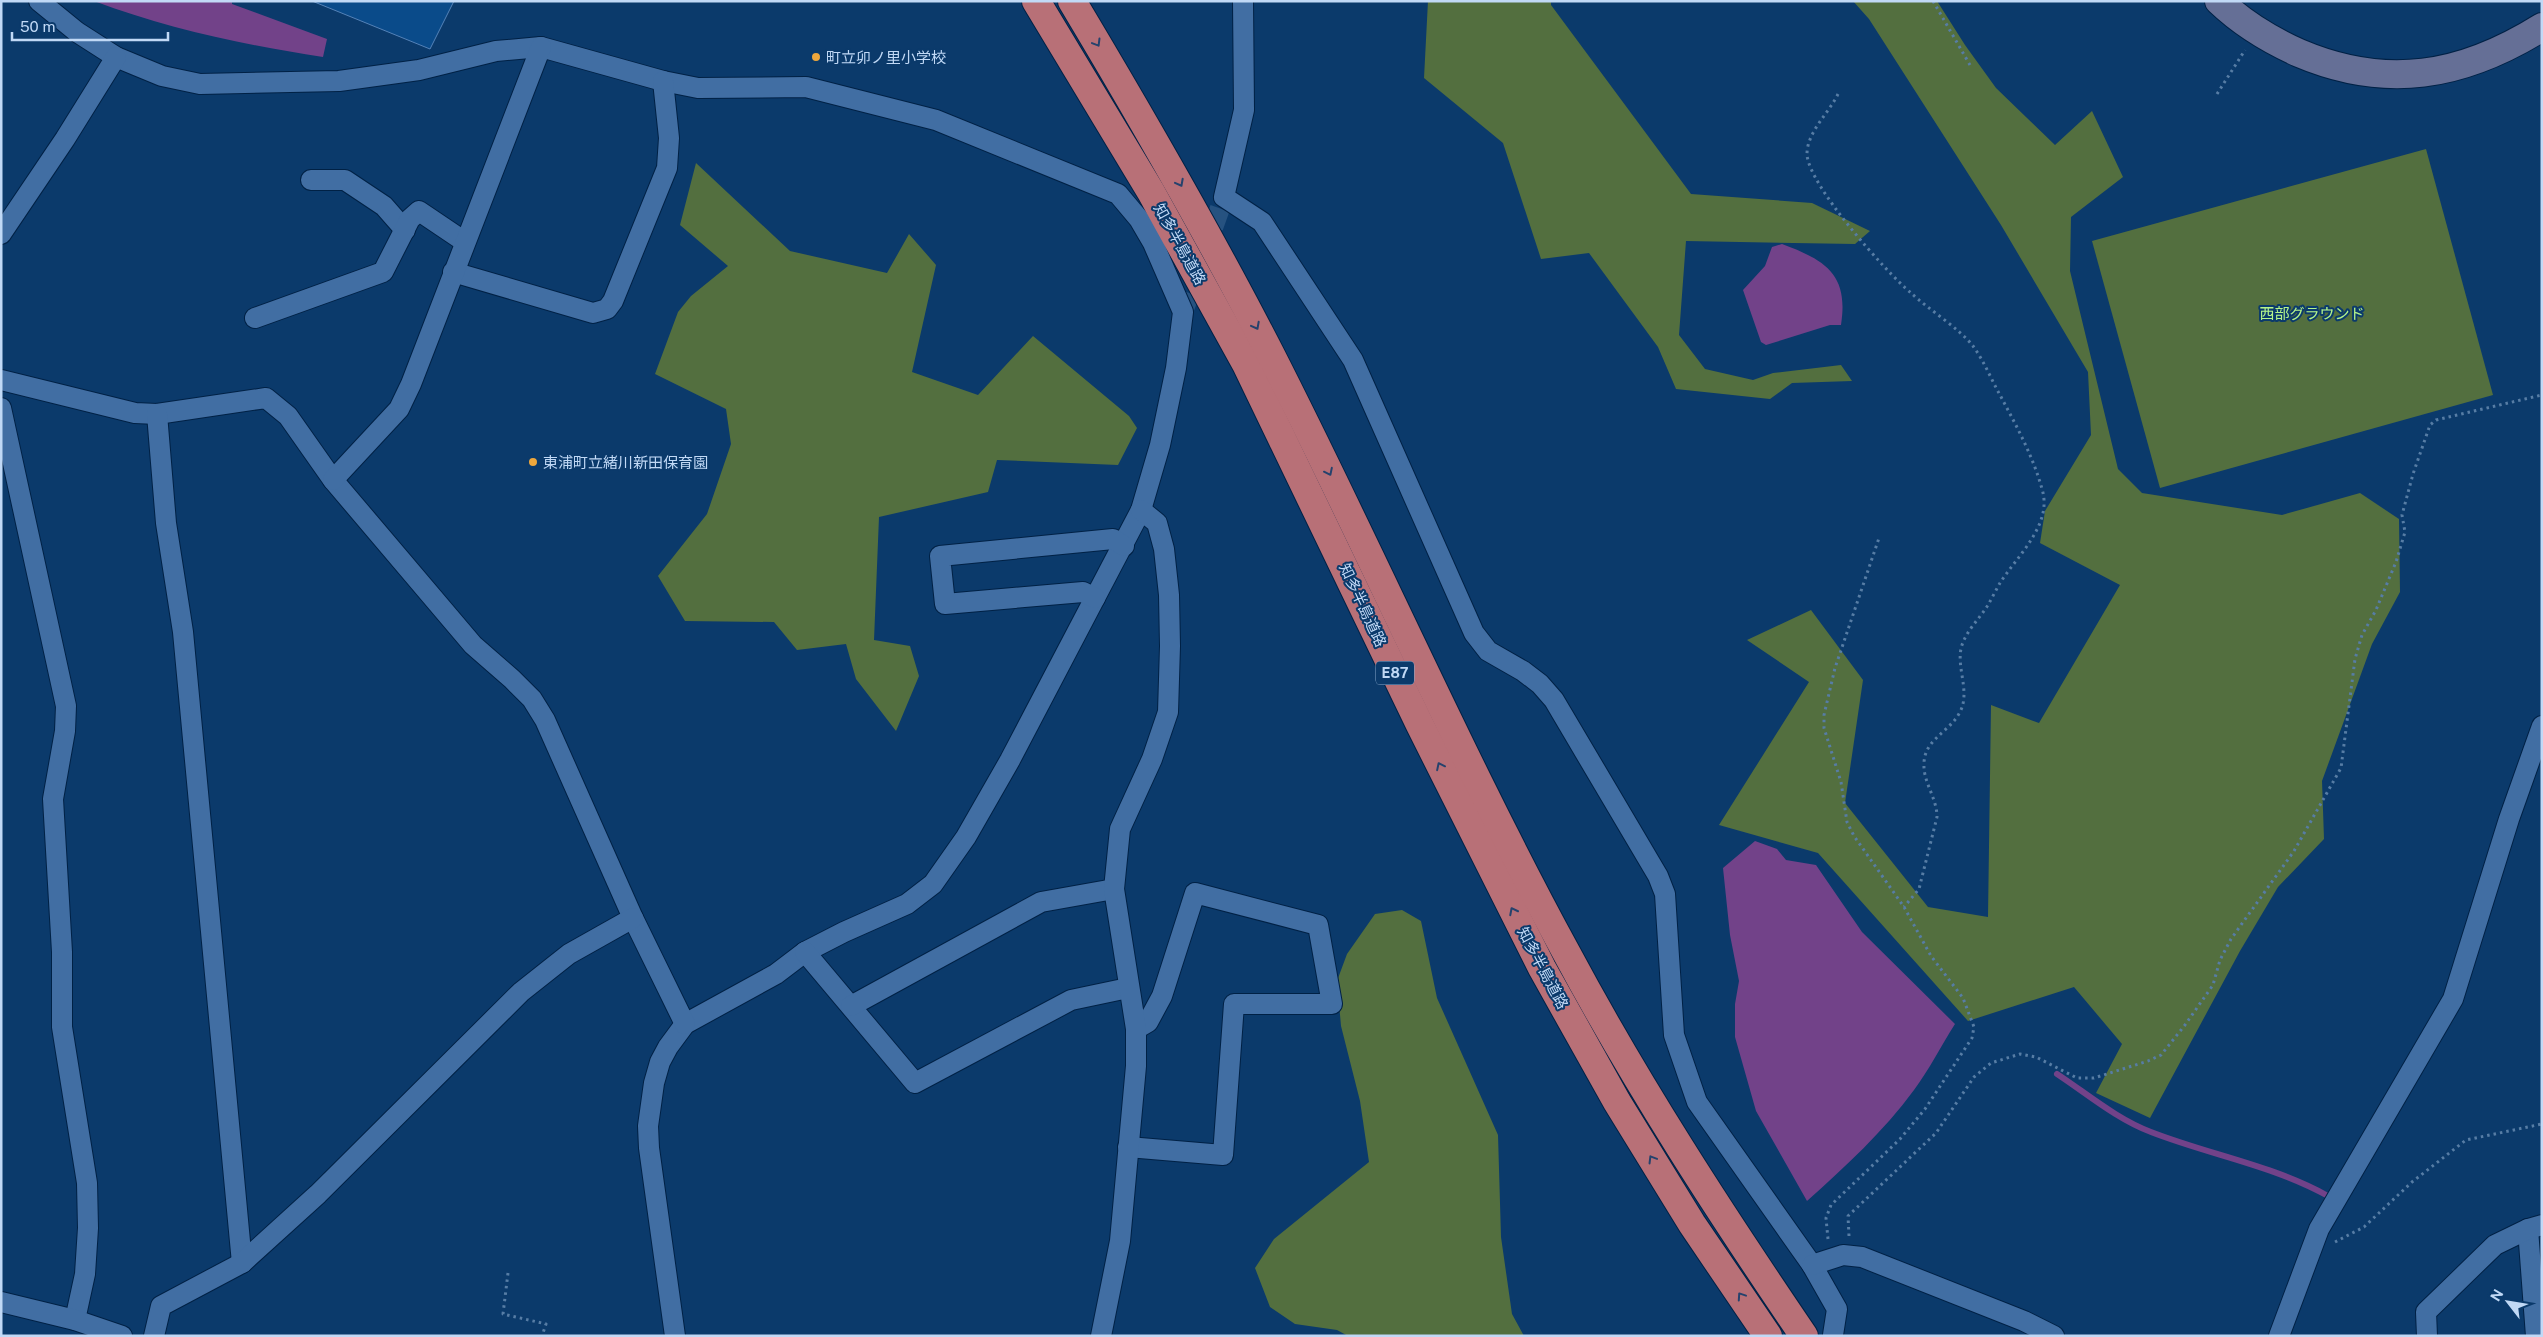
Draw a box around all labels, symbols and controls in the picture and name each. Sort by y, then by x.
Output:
scale bar [12,10,169,42]
text: 50 m [20,18,55,35]
one-way arrow [1091,38,1101,47]
place label: 町立卯ノ里小学校 [826,49,946,66]
marker: 町立卯ノ里小学校 [810,51,822,63]
one-way arrow [1174,178,1184,187]
street label: 知多半島道路 [1151,201,1209,287]
park label: 西部グラウンド [2259,305,2365,322]
one-way arrow [1250,321,1260,330]
place label: 東浦町立緒川新田保育園 [543,454,708,471]
marker: 東浦町立緒川新田保育園 [527,456,539,468]
one-way arrow [1322,467,1333,476]
street label: 知多半島道路 [1336,561,1390,649]
road number: E87 [1376,661,1414,684]
one-way arrow [1436,762,1446,771]
one-way arrow [1509,907,1519,916]
street label: 知多半島道路 [1514,924,1572,1012]
one-way arrow [1649,1156,1659,1165]
north arrow [2483,1277,2533,1327]
text: N [2487,1286,2507,1304]
one-way arrow [1738,1292,1747,1301]

